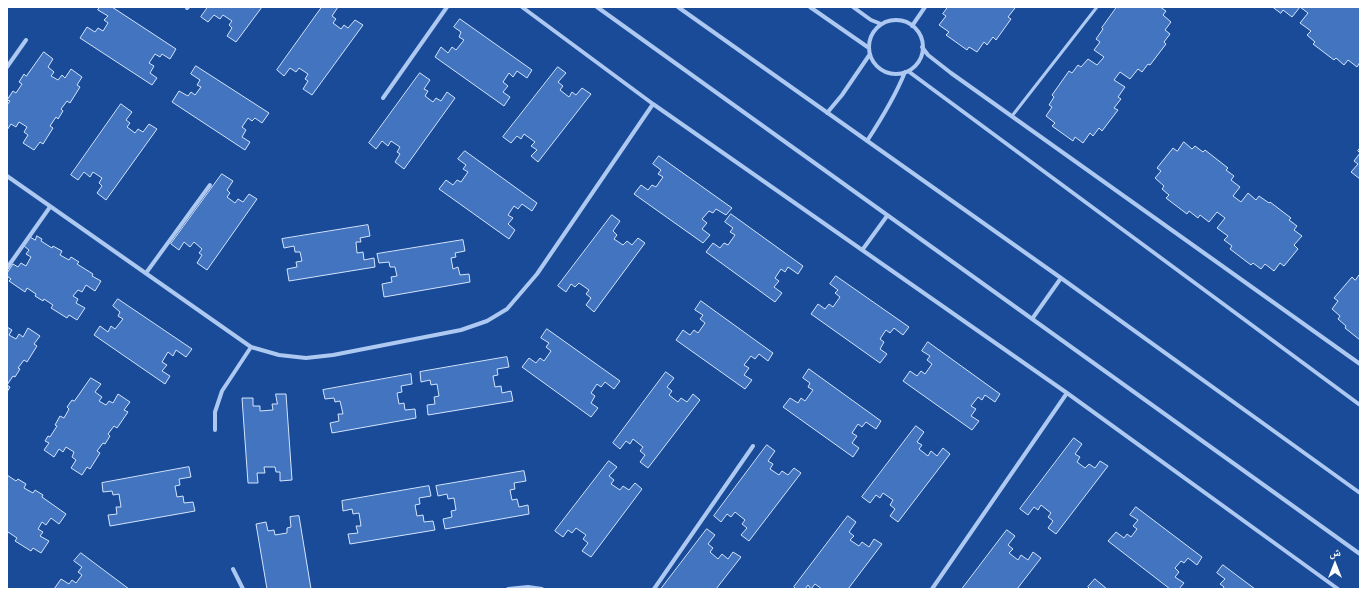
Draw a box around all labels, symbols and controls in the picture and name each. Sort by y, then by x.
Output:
north arrow [1315,544,1355,584]
text: ش [1329,546,1341,558]

